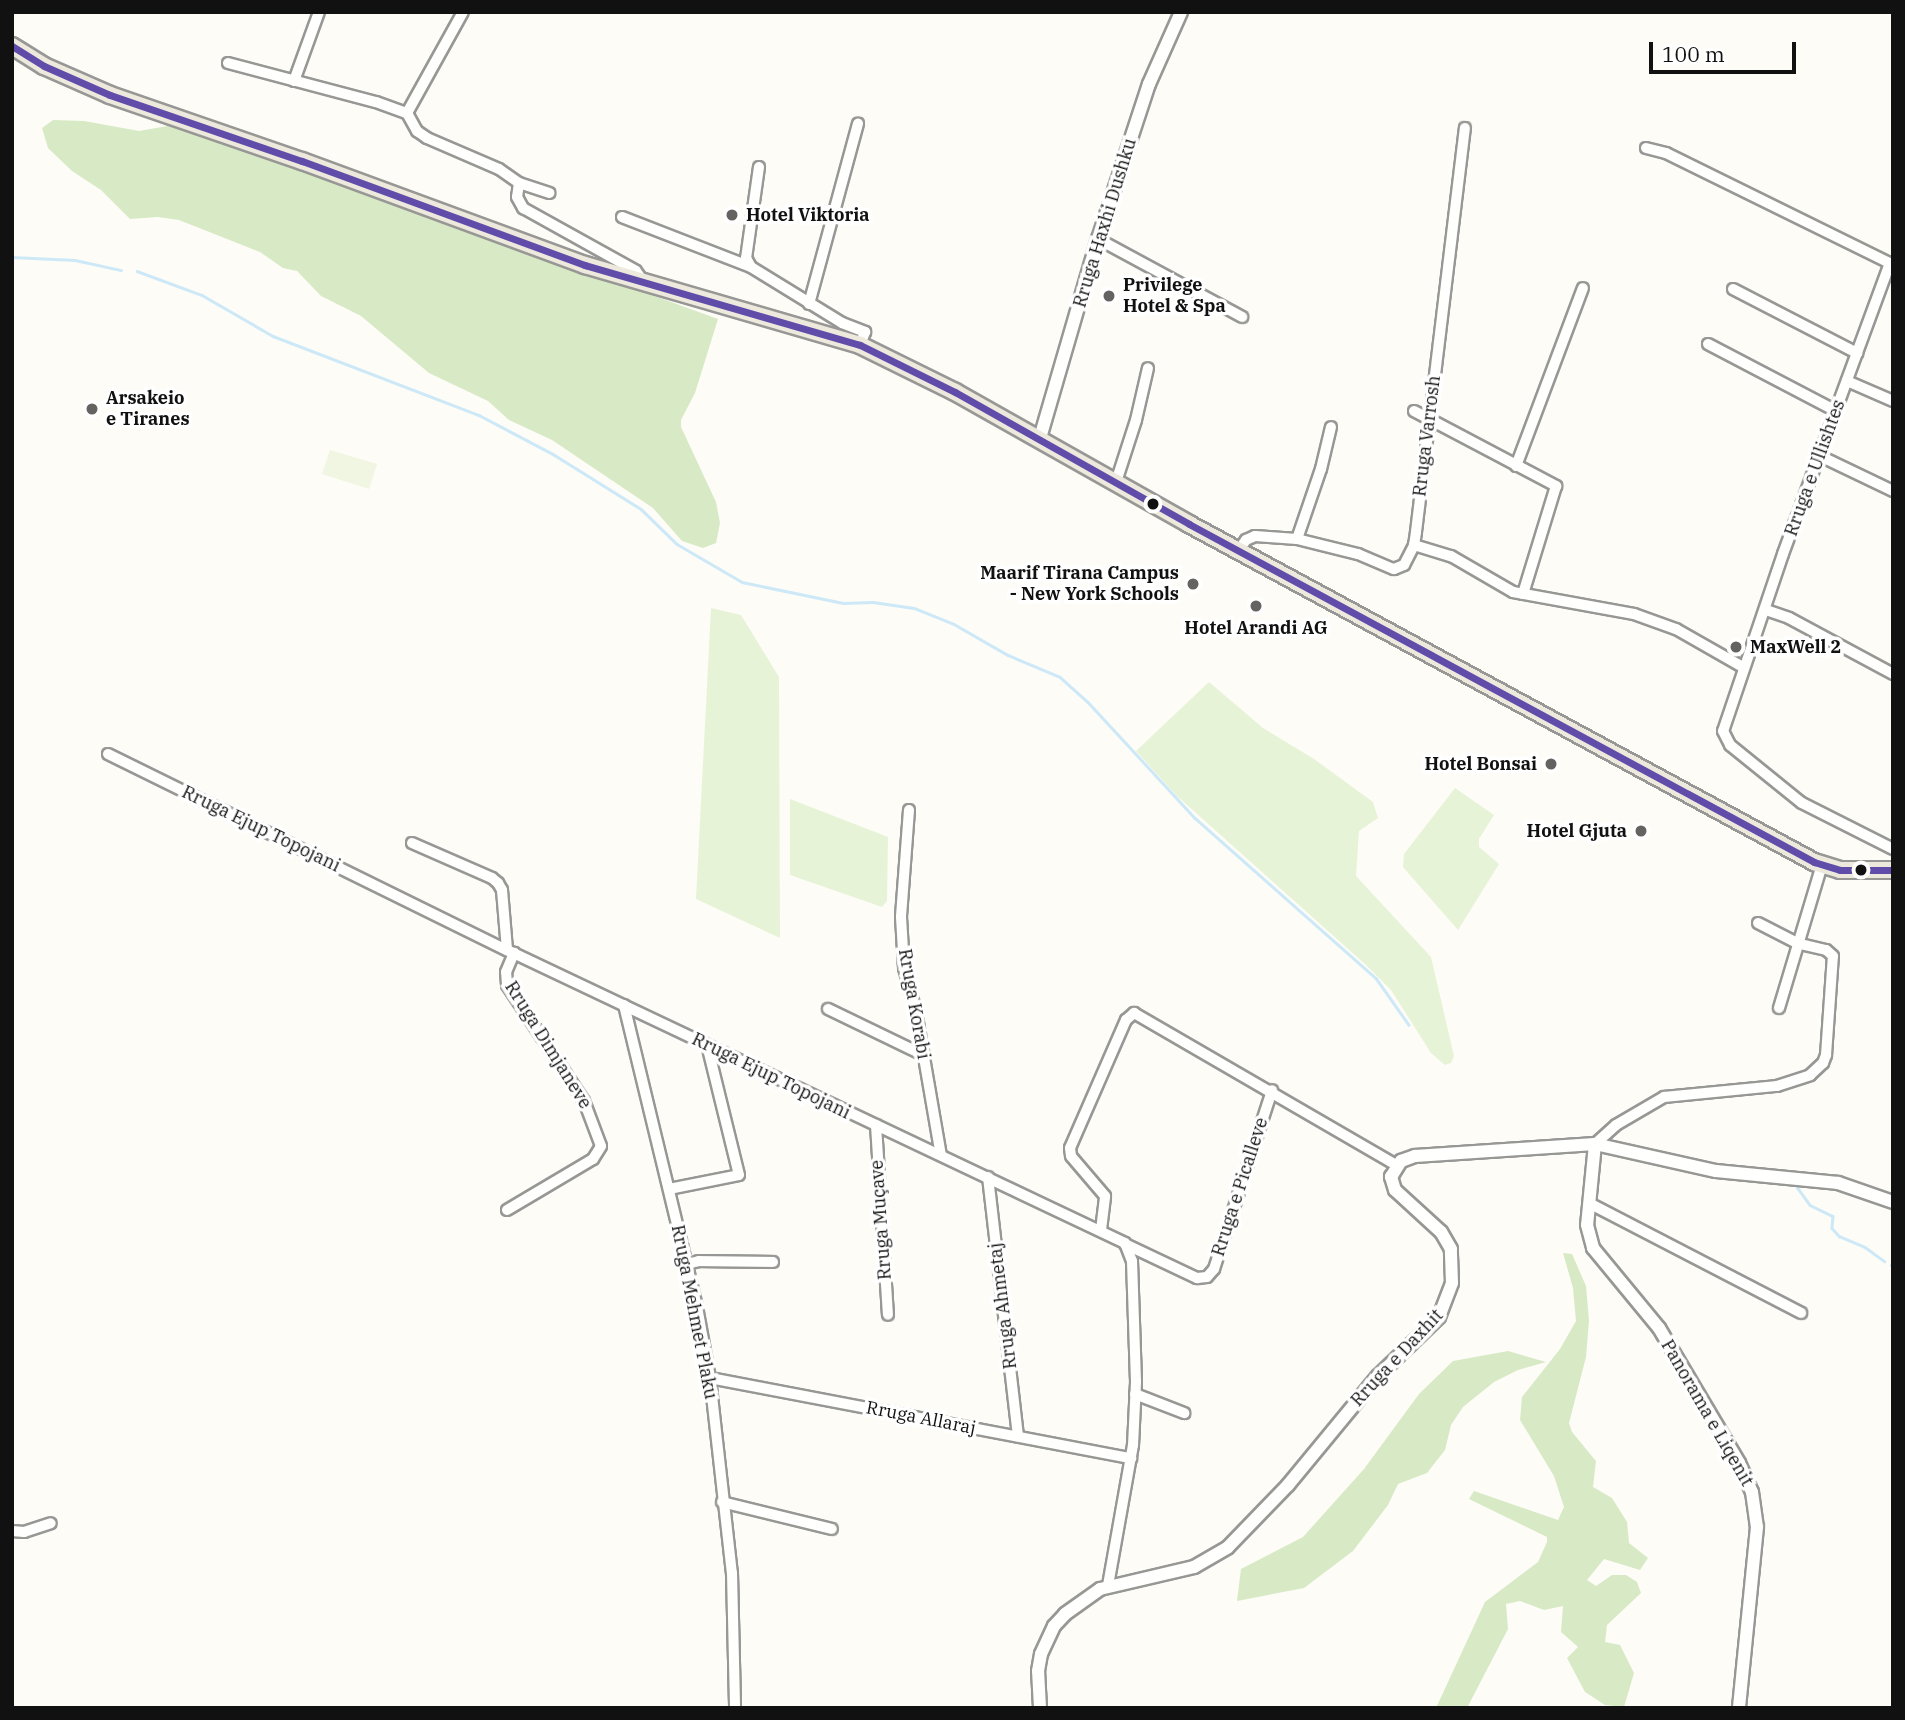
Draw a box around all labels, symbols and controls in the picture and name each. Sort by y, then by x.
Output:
scale bar [1653,28,1800,72]
text: 100 m [1662,40,1725,68]
street label: Rruga Haxhi Dushku [1069,136,1141,310]
place label: Hotel Viktoria [746,204,870,226]
marker: Hotel Viktoria [724,207,740,223]
place label: Privilege Hotel & Spa [1123,275,1226,318]
marker: Privilege Hotel & Spa [1101,288,1117,304]
street label: Rruga Varrosh [1409,374,1445,498]
place label: Arsakeio e Tiranes [106,388,190,430]
street label: Rruga e Ullishtes [1780,397,1850,539]
marker: Arsakeio e Tiranes [84,401,100,417]
unlabelled marker [1146,497,1160,511]
place label: Maarif Tirana Campus - New York Schools [980,563,1179,606]
marker: Maarif Tirana Campus - New York Schools [1185,576,1201,592]
marker: Hotel Arandi AG [1248,598,1264,614]
place label: Hotel Arandi AG [1184,617,1328,639]
place label: MaxWell 2 [1750,636,1841,658]
marker: MaxWell 2 [1728,639,1744,655]
place label: Hotel Bonsai [1424,753,1537,775]
marker: Hotel Bonsai [1543,756,1559,772]
street label: Rruga Ejup Topojani [178,781,344,877]
place label: Hotel Gjuta [1527,820,1627,842]
marker: Hotel Gjuta [1633,823,1649,839]
unlabelled marker [1854,863,1868,877]
street label: Rruga Korabi [894,947,934,1061]
street label: Rruga Dimjaneve [500,977,596,1113]
street label: Rruga Ejup Topojani [688,1028,854,1124]
street label: Rruga e Picalleve [1207,1115,1273,1259]
street label: Rruga Muçave [866,1159,896,1281]
street label: Rruga Mehmet Plaku [666,1223,722,1401]
street label: Rruga Ahmetaj [985,1242,1021,1370]
street label: Rruga e Daxhit [1346,1305,1448,1411]
street label: Panorama e Liqenit [1656,1336,1758,1490]
street label: Rruga Allaraj [864,1397,978,1439]

